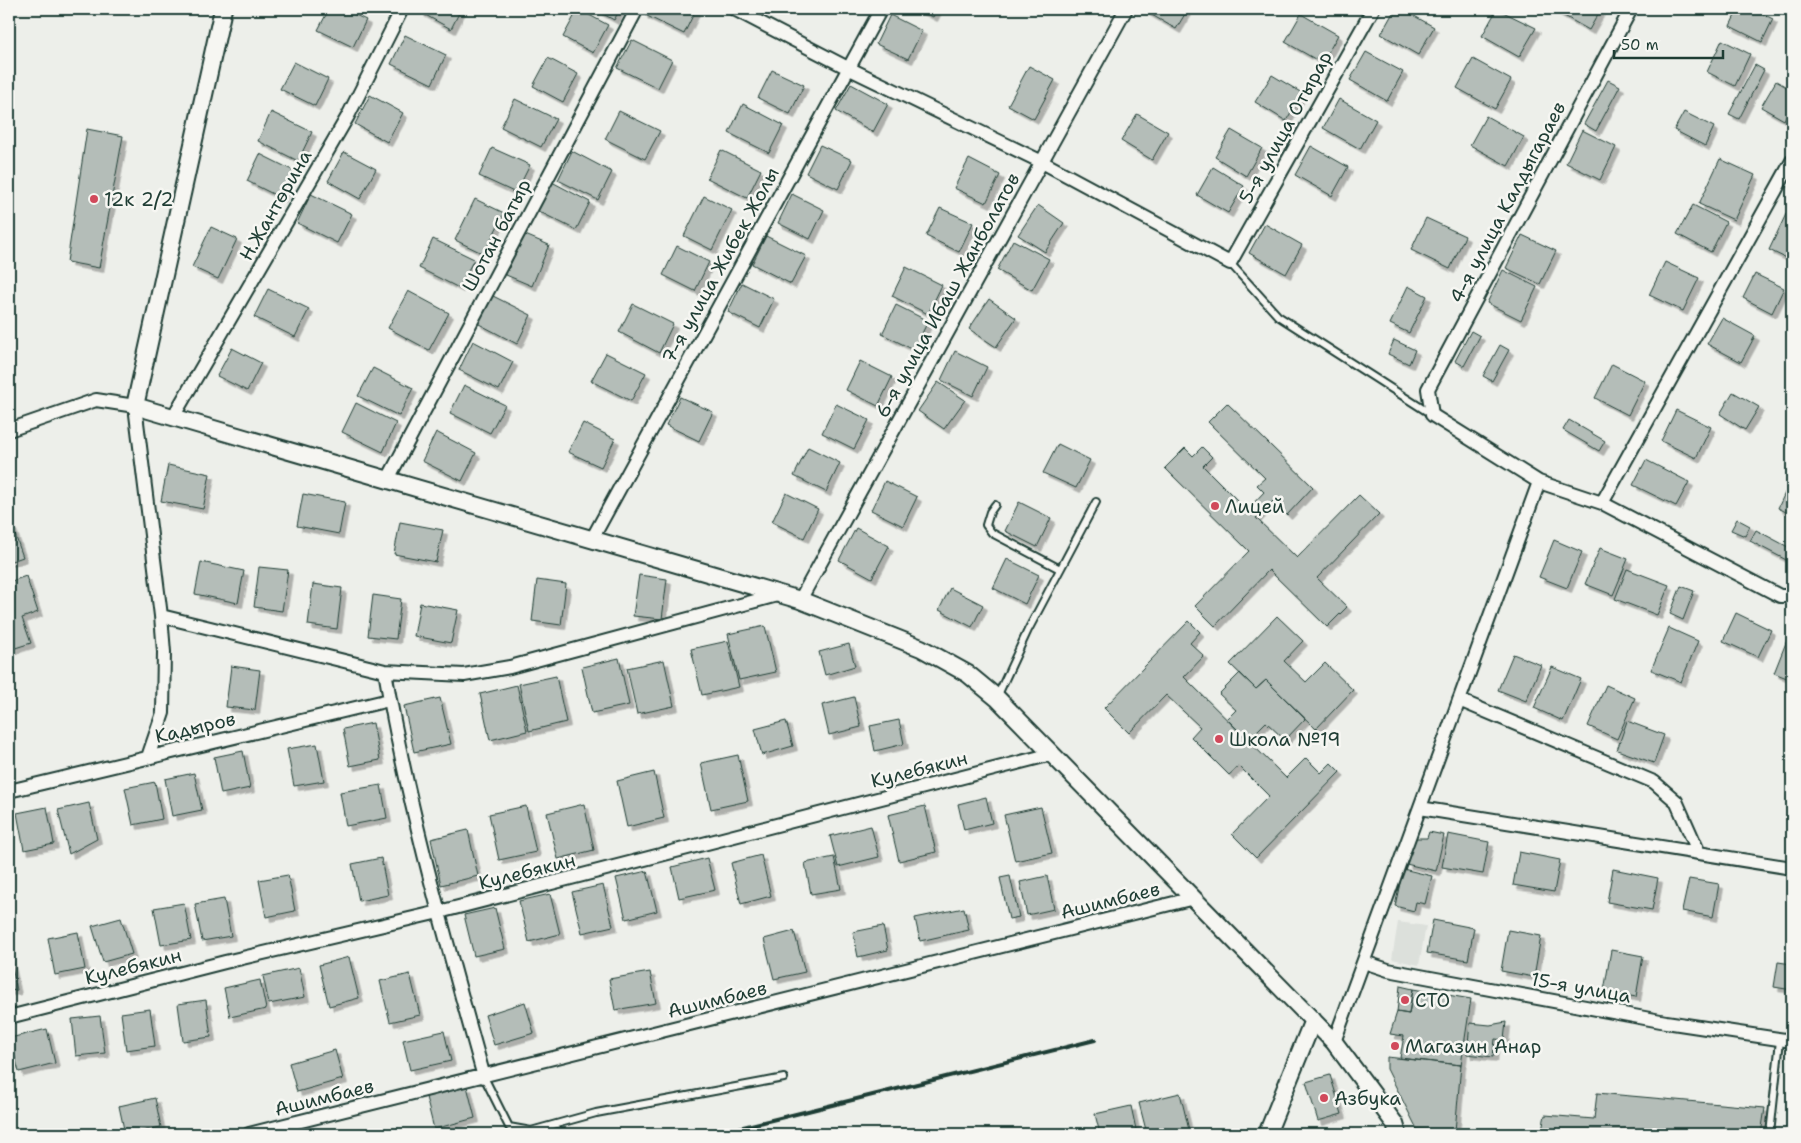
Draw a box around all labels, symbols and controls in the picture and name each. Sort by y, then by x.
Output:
scale bar [1614,28,1722,60]
text: 50 m [1621,35,1659,55]
street label: 5-я улица Отырар [1233,47,1338,208]
street label: 4-я улица Калдыгараев [1444,97,1571,307]
street label: Н.Жантөрина [234,145,317,265]
street label: 7-я улица Жибек Жолы [656,163,785,368]
street label: 6-я улица Ибаш Жанболатов [870,168,1025,422]
street label: Шотан батыр [456,175,537,296]
place label: 12к 2/2 [104,187,173,212]
marker: 12к 2/2 [88,193,100,205]
place label: Лицей [1225,494,1284,519]
marker: Лицей [1209,500,1221,512]
street label: Кадыров [152,706,238,749]
place label: Школа №19 [1229,727,1341,752]
marker: Школа №19 [1213,733,1225,745]
street label: Кулебякин [868,745,970,794]
street label: Кулебякин [476,847,578,896]
street label: Ашимбаев [1058,876,1162,925]
street label: Кулебякин [82,942,184,991]
street label: 15-я улица [1529,966,1633,1009]
street label: Ашимбаев [665,975,769,1024]
place label: СТО [1415,988,1450,1013]
marker: СТО [1399,994,1411,1006]
place label: Магазин Анар [1405,1034,1541,1059]
marker: Магазин Анар [1389,1040,1401,1052]
street label: Ашимбаев [272,1073,376,1122]
place label: Азбука [1334,1086,1401,1111]
marker: Азбука [1318,1092,1330,1104]

